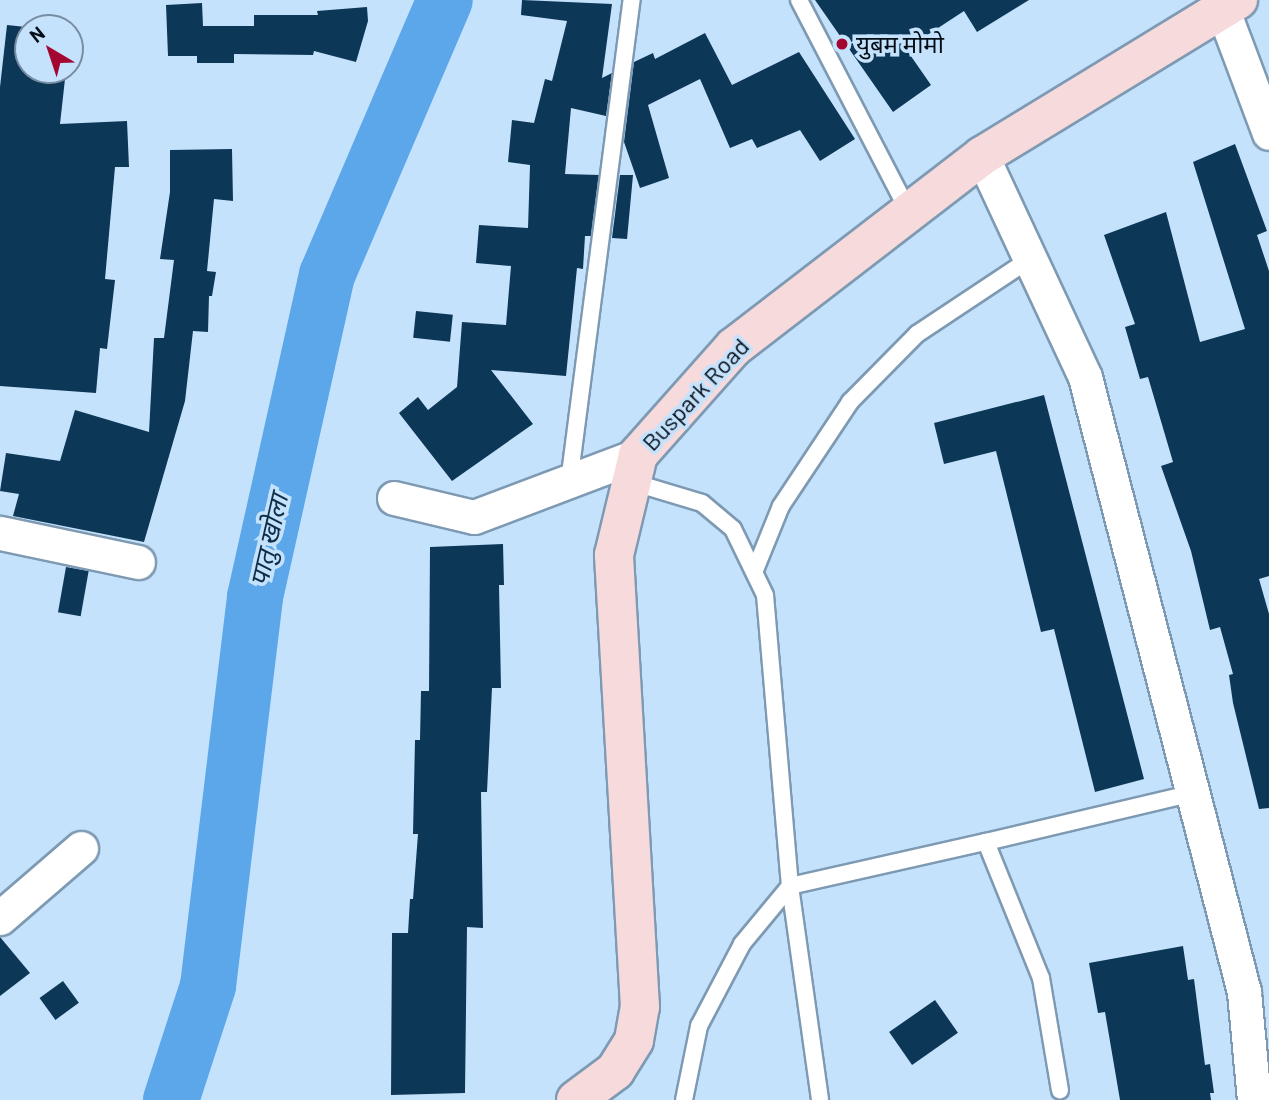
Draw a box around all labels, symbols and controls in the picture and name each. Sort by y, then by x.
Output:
north arrow [14,14,84,84]
text: N [25,21,49,47]
place label: युबम मोमो [856,30,944,58]
marker: युबम मोमो [834,36,850,52]
street label: Buspark Road [636,332,754,456]
water label: पातु खोला [242,491,294,589]

